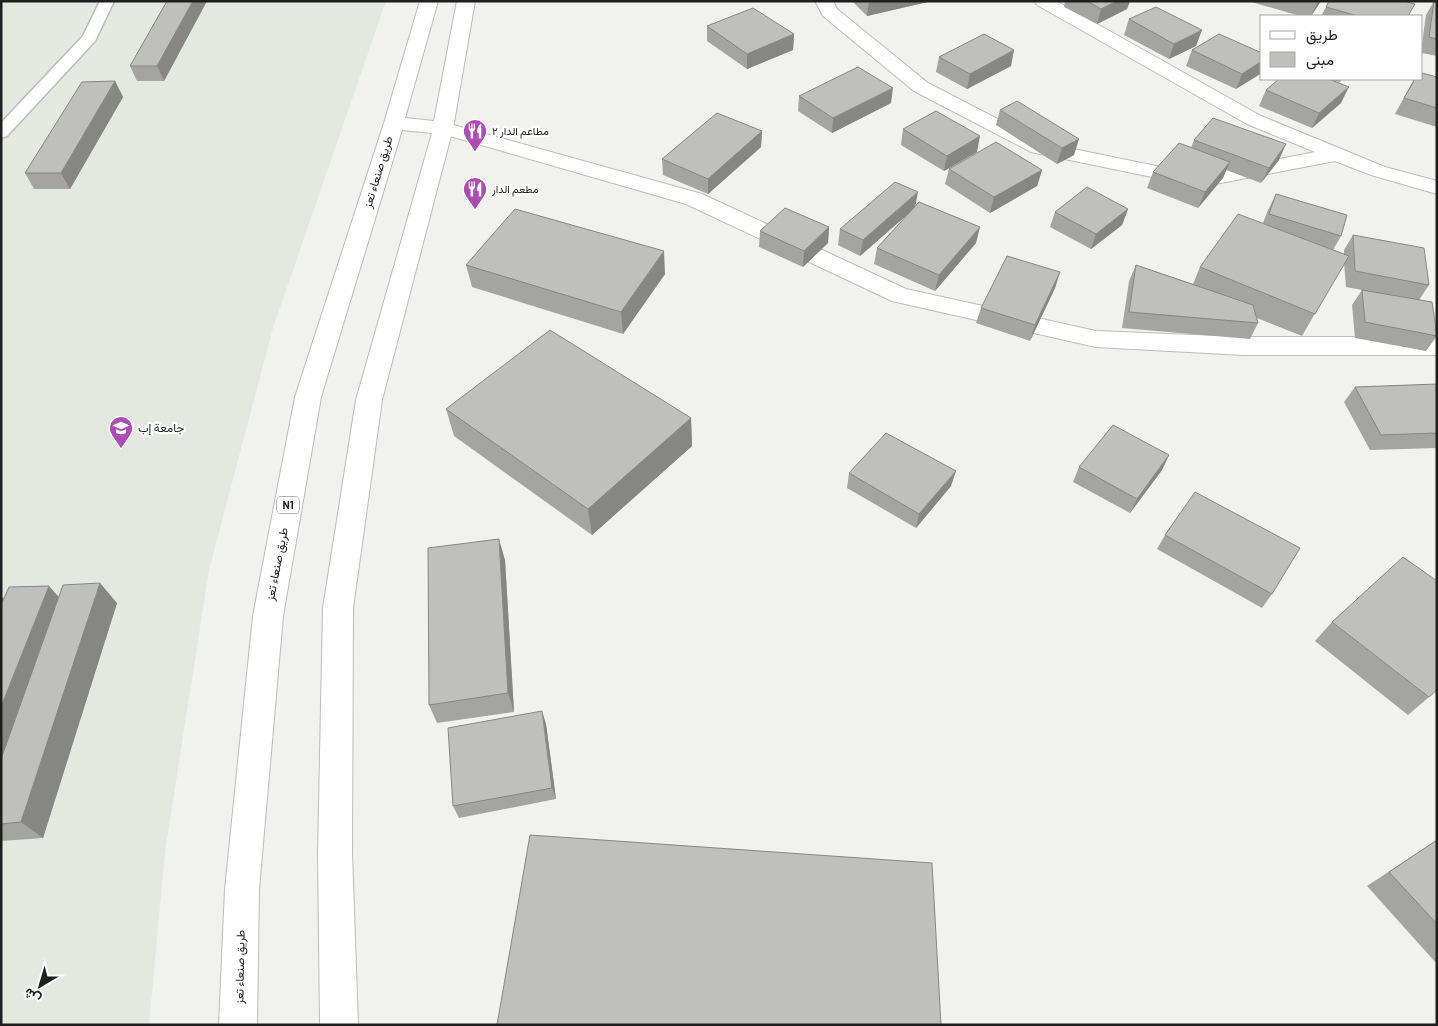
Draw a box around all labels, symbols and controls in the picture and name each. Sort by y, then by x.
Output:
legend [1260,15,1423,80]
text: طريق [1306,25,1338,45]
text: مبنى [1306,50,1334,70]
restaurant icon: مطاعم الدار ٢ [462,118,488,152]
place label: مطاعم الدار ٢ [492,124,549,139]
street label: طريق صنعاء تعز [359,134,397,211]
restaurant icon: مطعم الدار [462,176,488,210]
place label: مطعم الدار [491,182,539,197]
school or university icon: جامعة إب [108,415,134,449]
place label: جامعة إب [138,420,184,436]
road number: N1 [277,496,299,514]
street label: طريق صنعاء تعز [262,526,292,603]
street label: طريق صنعاء تعز [231,930,249,1005]
north arrow [15,961,65,1011]
text: ش [20,984,44,1009]

